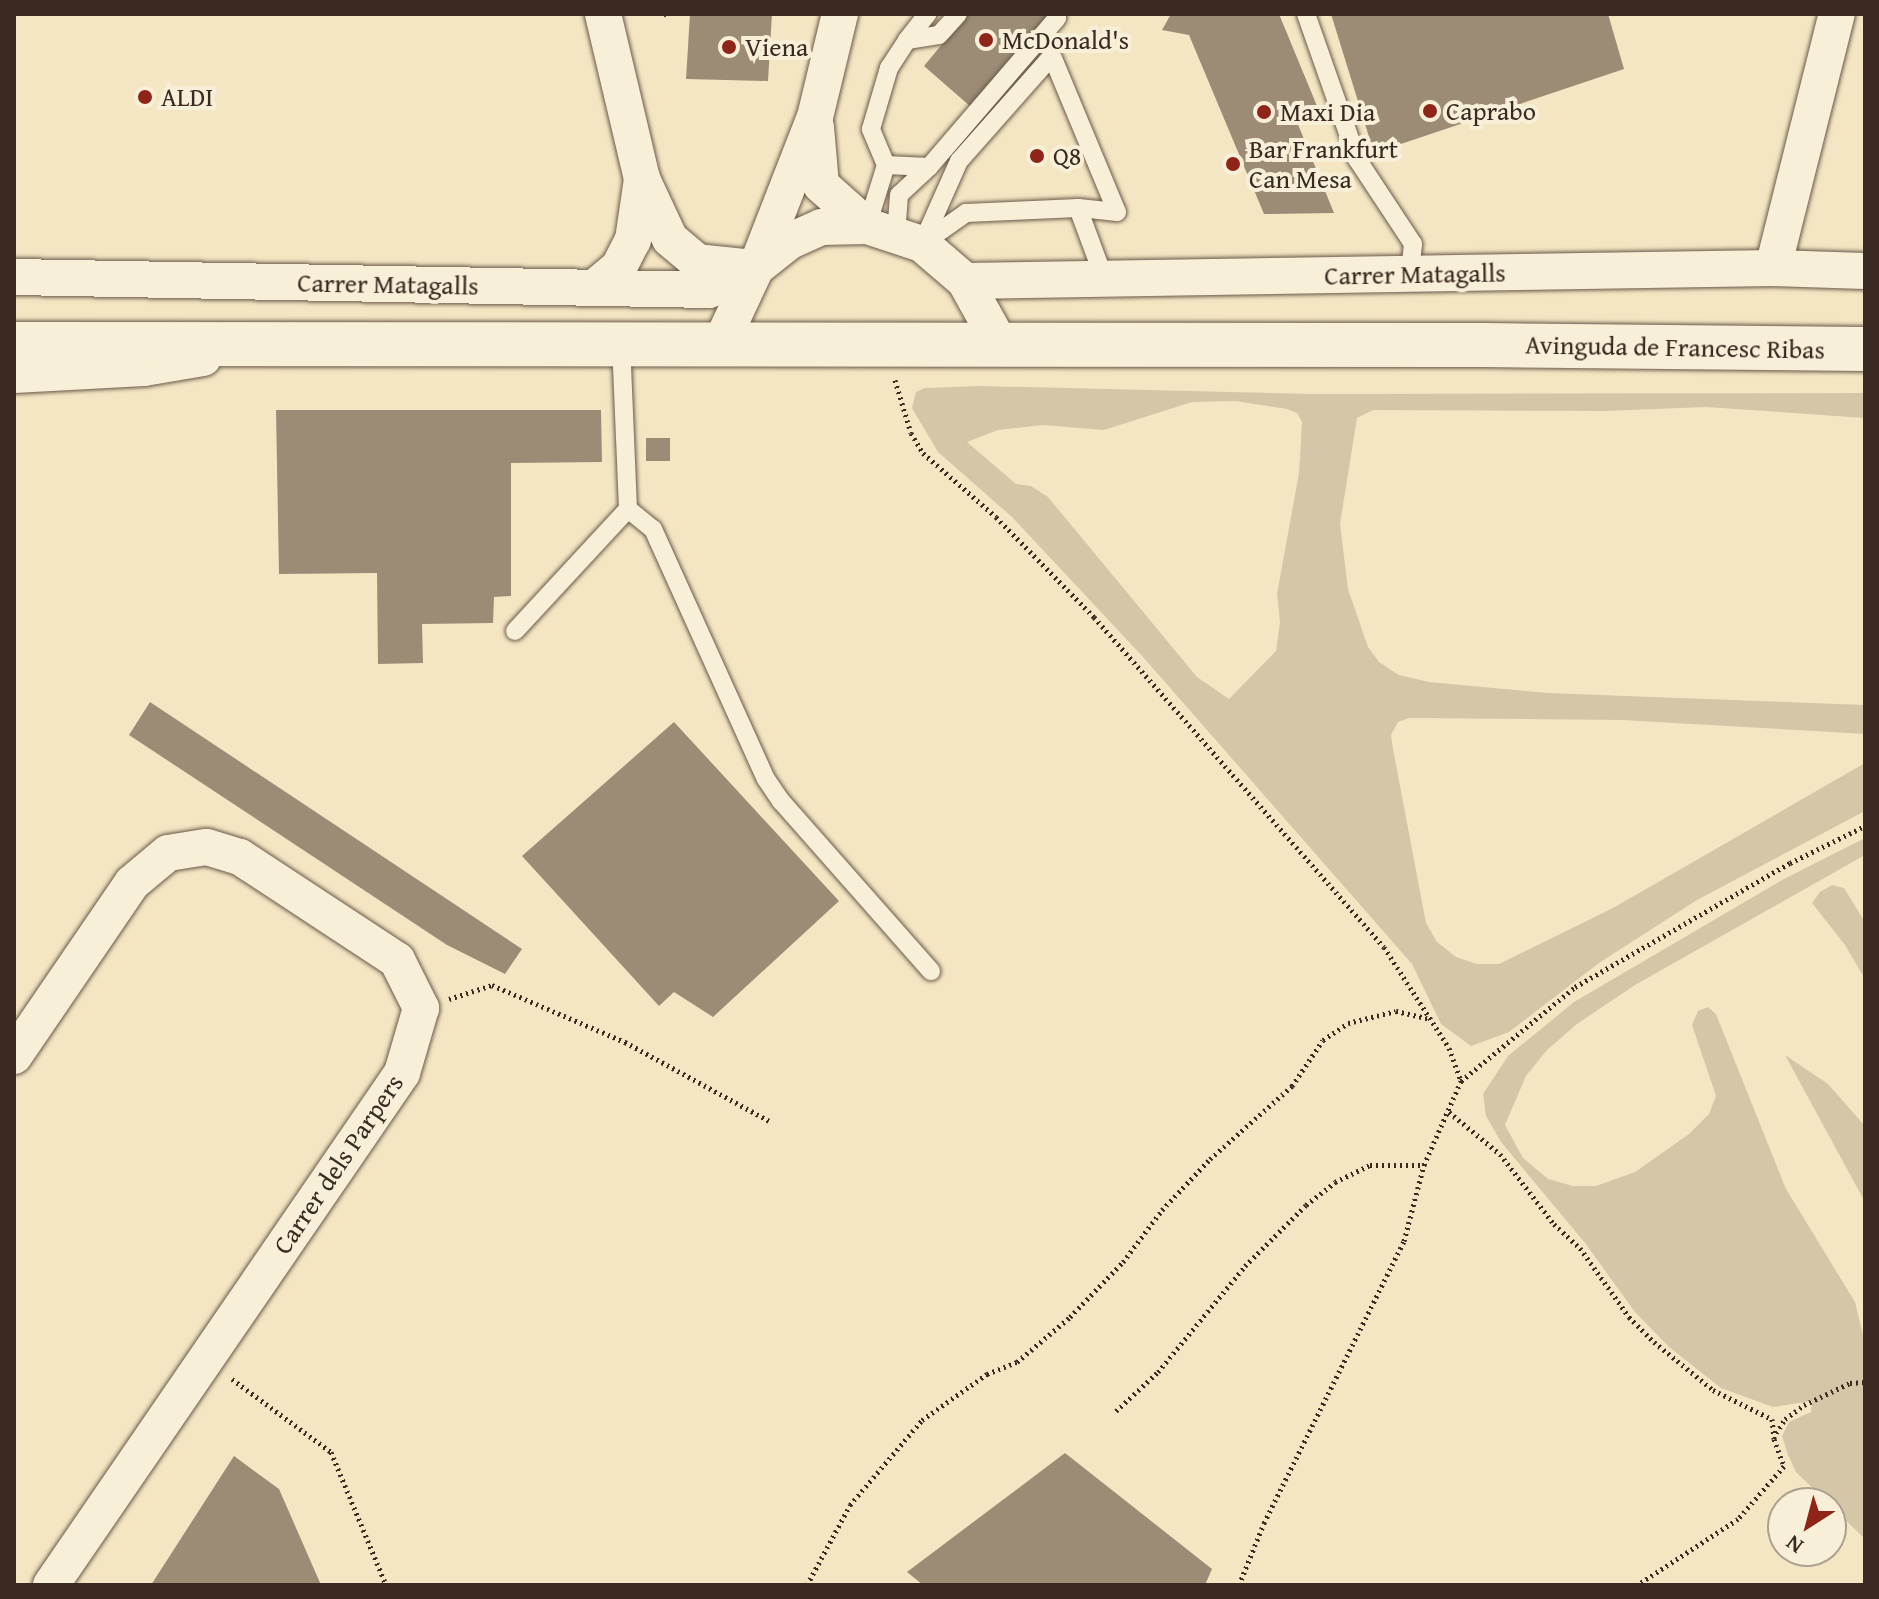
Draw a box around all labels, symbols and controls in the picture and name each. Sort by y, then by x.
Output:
place label: McDonald's [1002,24,1129,56]
place label: Viena [745,31,808,63]
marker: McDonald's [977,31,995,49]
marker: Viena [720,38,738,56]
place label: ALDI [161,81,213,113]
marker: ALDI [136,88,154,106]
place label: Caprabo [1446,95,1536,127]
place label: Maxi Dia [1280,96,1375,128]
marker: Caprabo [1421,102,1439,120]
marker: Maxi Dia [1255,103,1273,121]
place label: Bar Frankfurt Can Mesa [1249,133,1398,194]
place label: Q8 [1053,140,1081,172]
marker: Q8 [1028,147,1046,165]
marker: Bar Frankfurt Can Mesa [1224,155,1242,173]
street label: Carrer Matagalls [1324,257,1506,291]
street label: Carrer Matagalls [297,267,479,301]
street label: Avinguda de Francesc Ribas [1525,329,1825,365]
street label: Carrer dels Parpers [266,1068,410,1260]
north arrow [1767,1487,1847,1567]
text: N [1779,1528,1809,1562]

